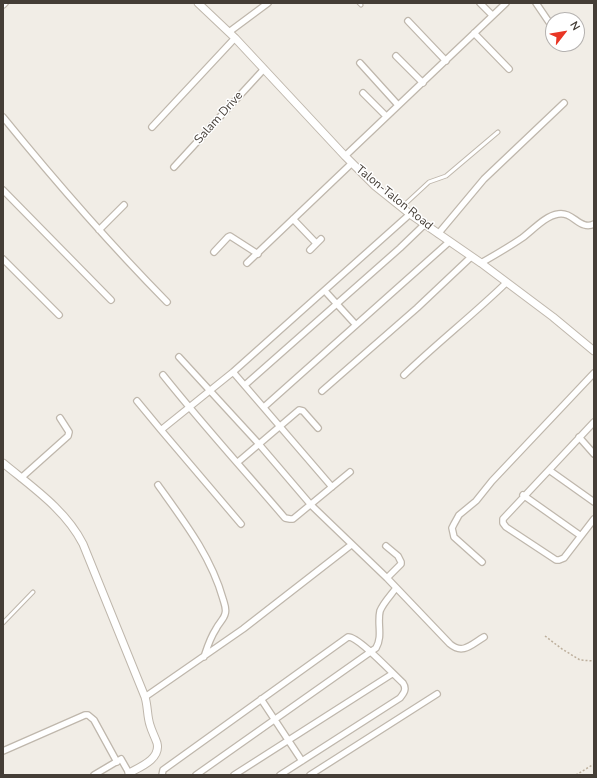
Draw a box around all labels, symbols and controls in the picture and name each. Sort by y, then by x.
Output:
north arrow [545,12,585,52]
text: N [566,19,583,33]
street label: Salam Drive [192,89,246,147]
street label: Talon-Talon Road [353,163,435,233]

